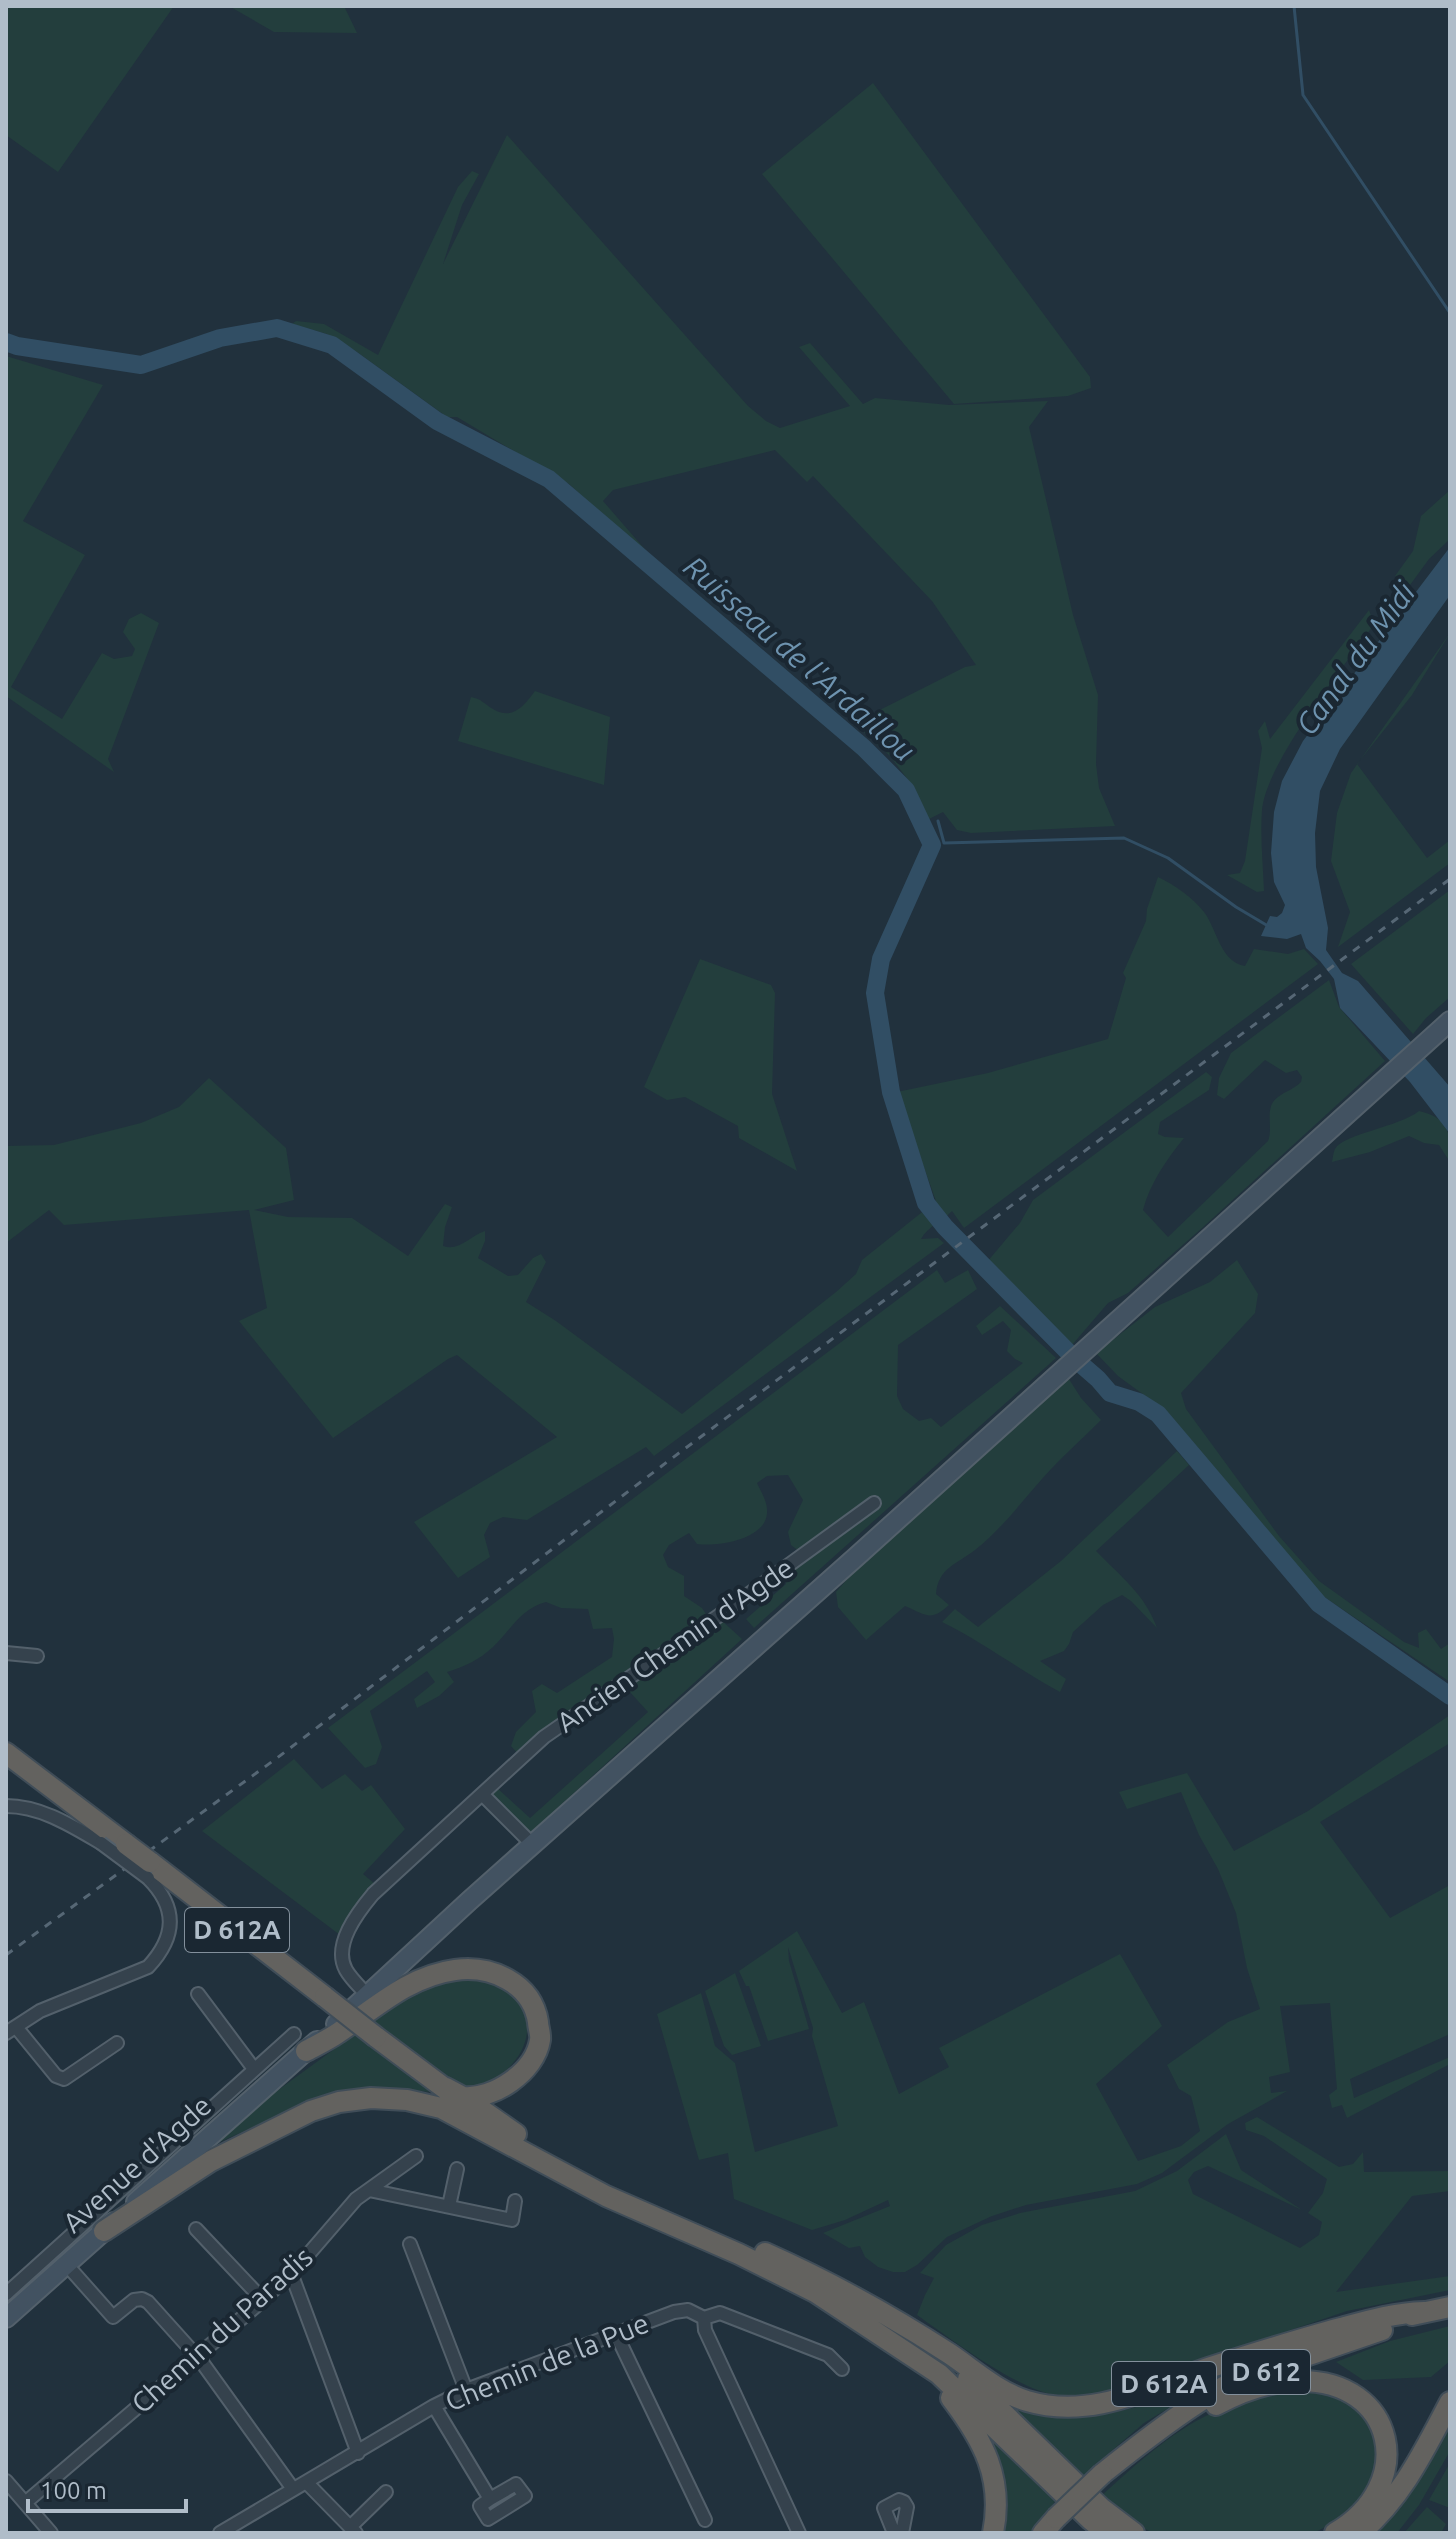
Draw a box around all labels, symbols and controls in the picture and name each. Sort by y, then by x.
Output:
water label: Ruisseau de l'Ardaillou [678,549,922,768]
water label: Canal du Midi [1289,575,1423,741]
street label: Ancien Chemin d'Agde [551,1551,799,1738]
road number: D 612A [185,1908,289,1952]
street label: Avenue d'Agde [56,2089,217,2238]
street label: Chemin du Paradis [125,2241,318,2419]
street label: Chemin de la Pue [441,2307,653,2416]
road number: D 612 [1222,2350,1310,2394]
road number: D 612A [1112,2362,1216,2406]
scale bar [28,2463,186,2513]
text: 100 m [40,2477,107,2504]

